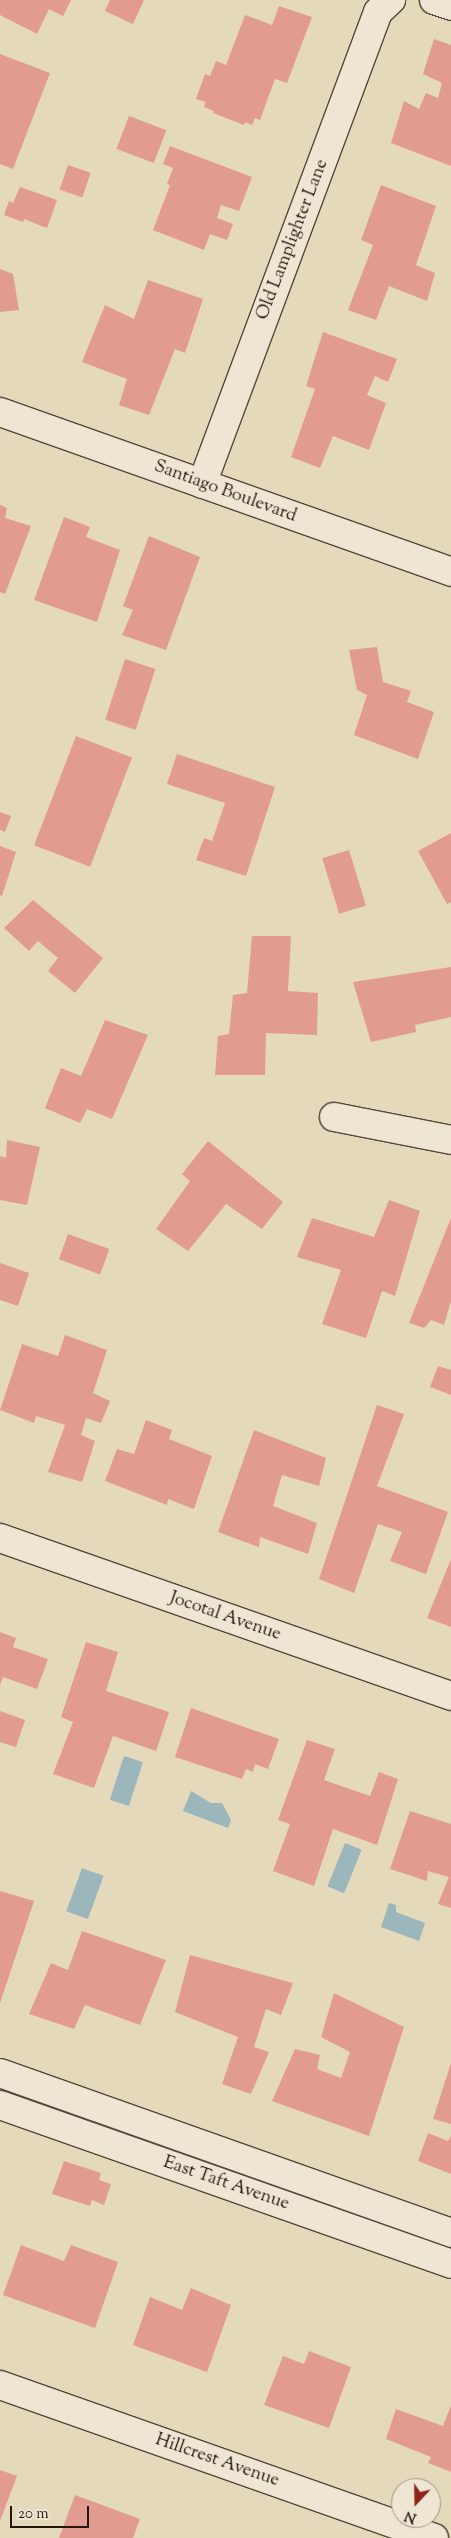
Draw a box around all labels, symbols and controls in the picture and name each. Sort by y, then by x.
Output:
street label: Old Lamplighter Lane [252,157,334,323]
street label: Santiago Boulevard [151,456,299,528]
street label: Jocotal Avenue [166,1588,284,1646]
street label: East Taft Avenue [160,2152,292,2216]
street label: Hillcrest Avenue [152,2430,282,2492]
north arrow [391,2478,441,2528]
scale bar [12,2496,91,2528]
text: 20 m [18,2504,49,2525]
text: N [402,2505,420,2527]

